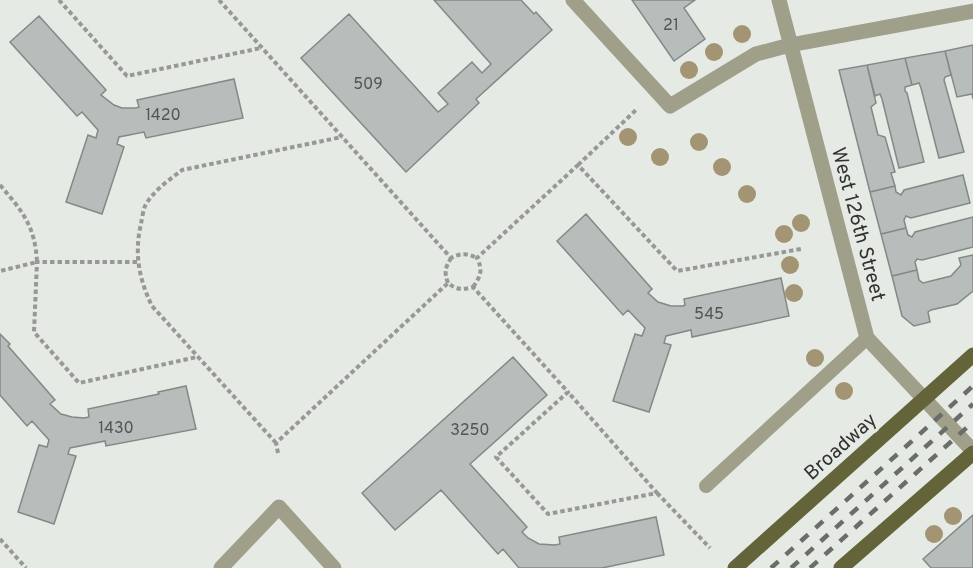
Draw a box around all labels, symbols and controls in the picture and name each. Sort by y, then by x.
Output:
house number: 21 [663,16,679,36]
house number: 509 [353,75,383,95]
house number: 1420 [145,106,181,126]
street label: West 126th Street [824,145,890,304]
house number: 545 [694,305,724,325]
street label: Broadway [800,408,883,487]
house number: 1430 [98,419,134,439]
house number: 3250 [450,421,490,441]

